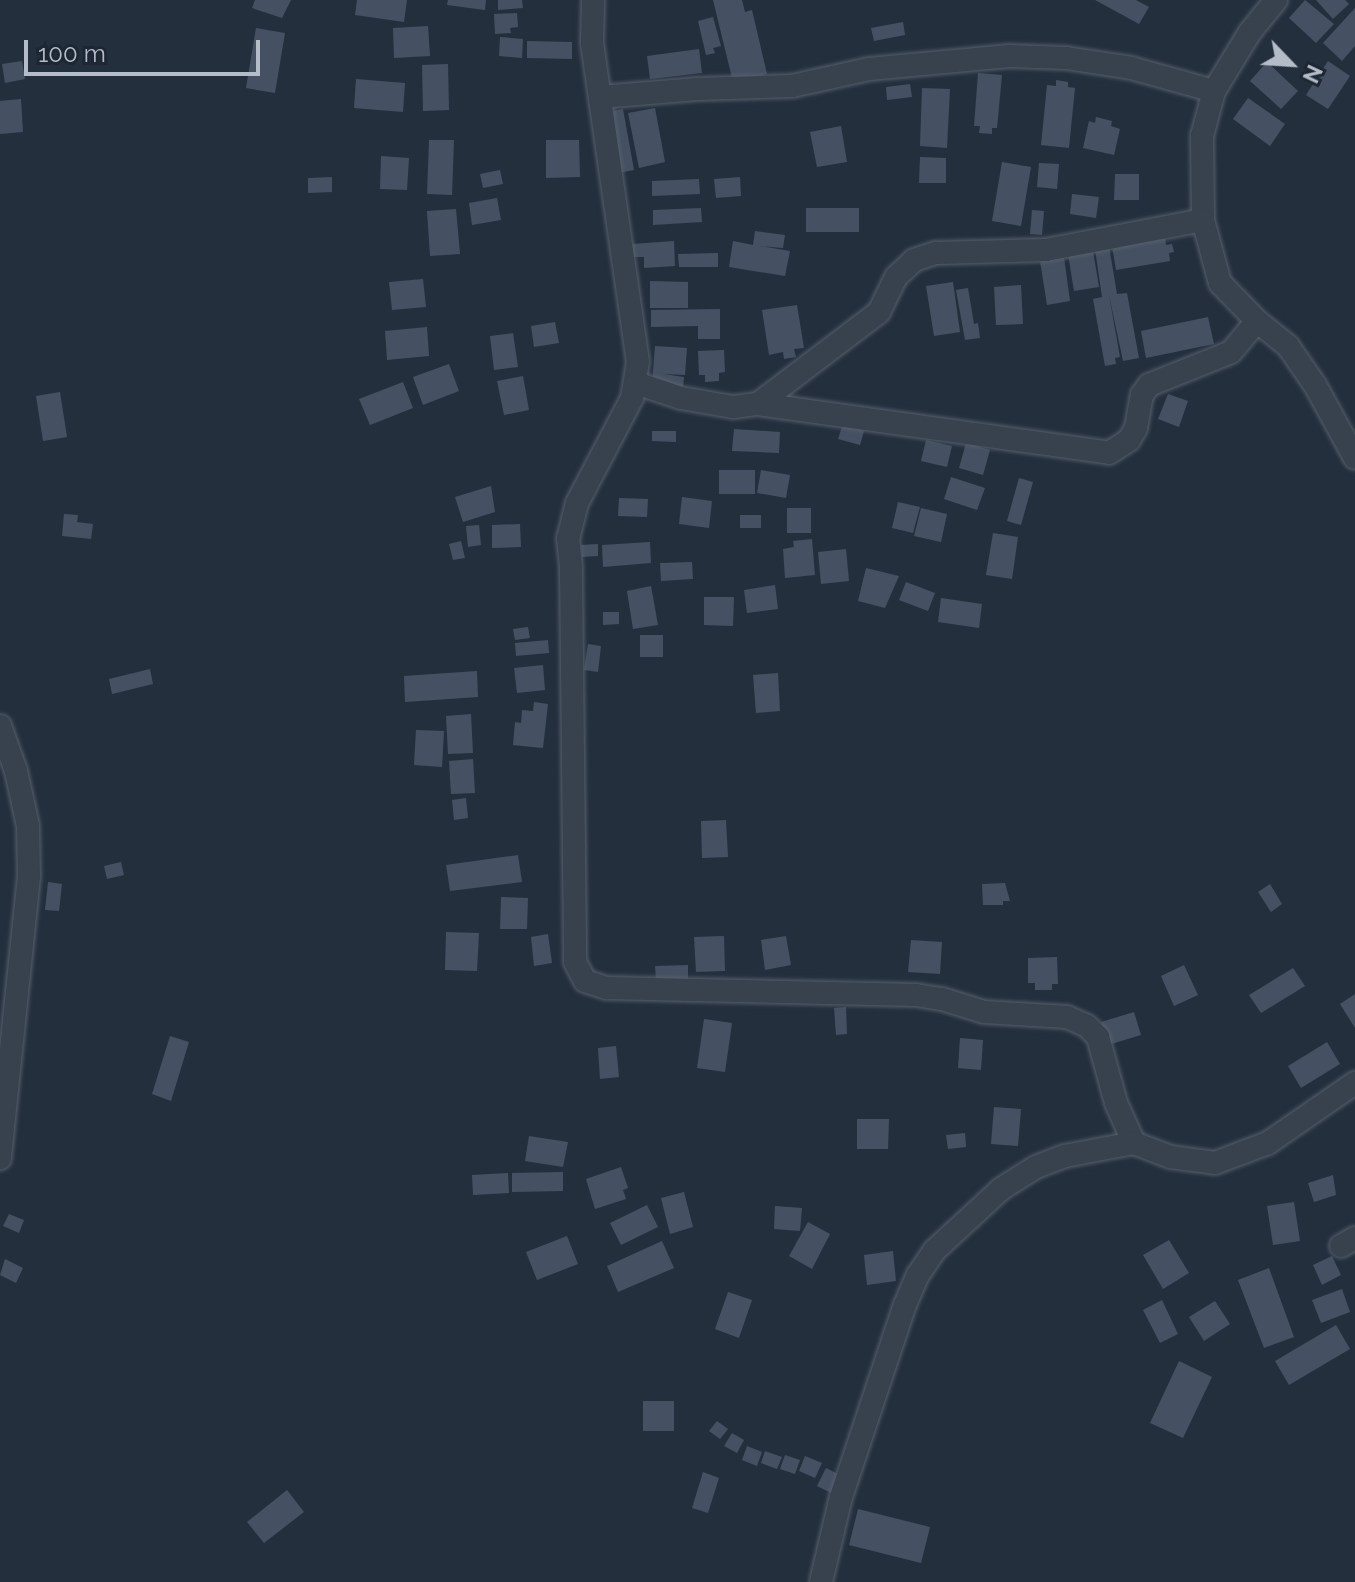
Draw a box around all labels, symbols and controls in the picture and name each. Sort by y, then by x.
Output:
scale bar [28,24,264,74]
north arrow [1251,24,1331,104]
text: 100 m [38,39,106,68]
text: N [1297,61,1328,87]

